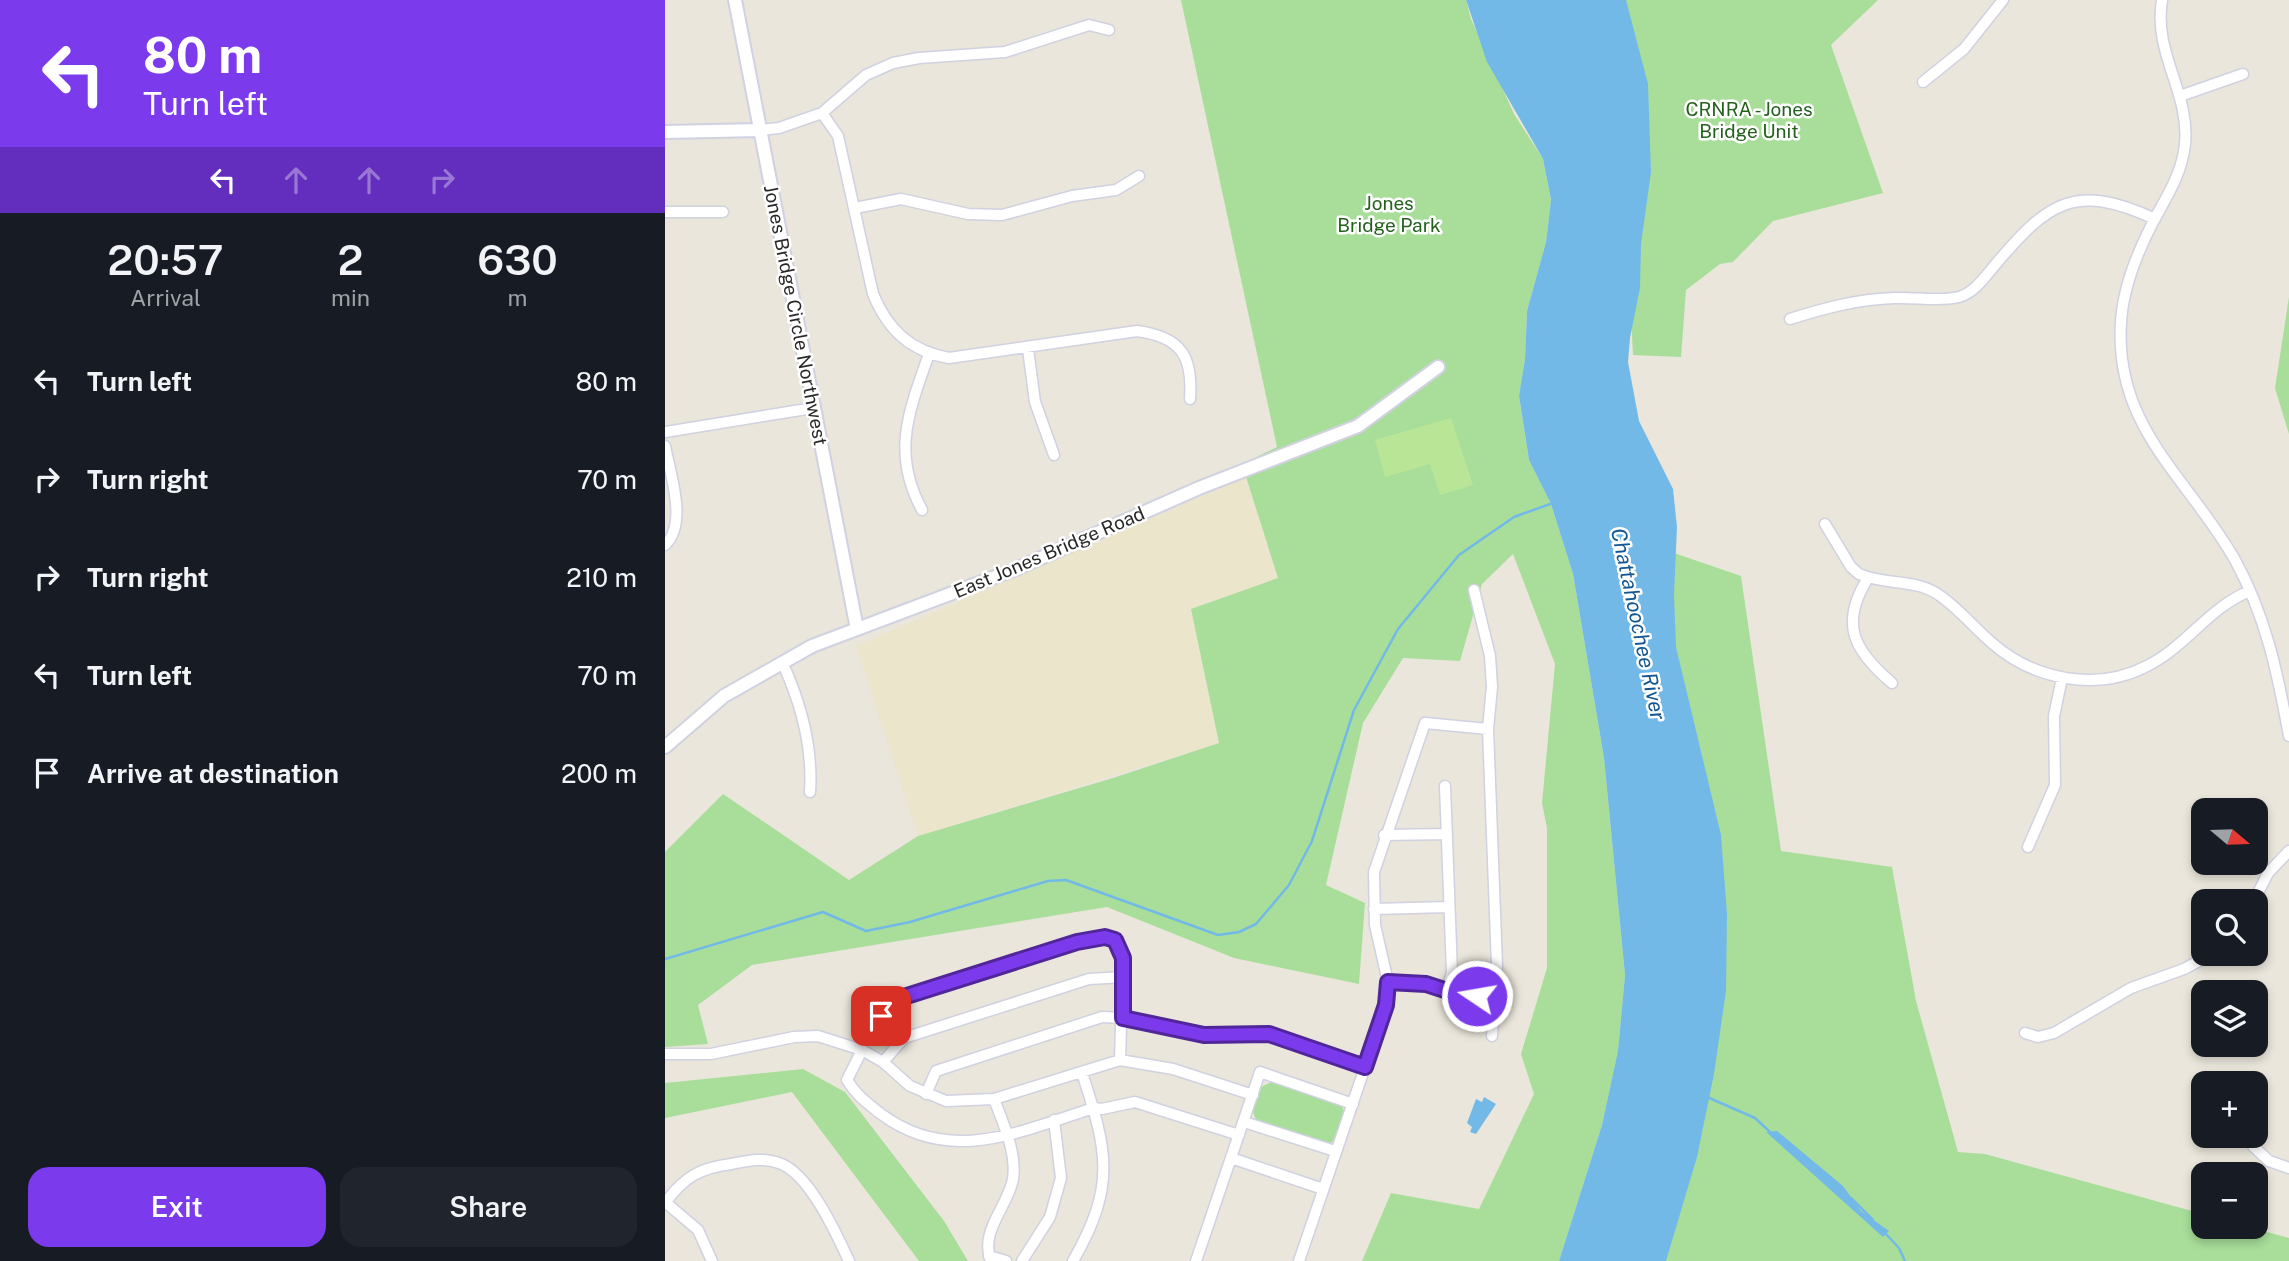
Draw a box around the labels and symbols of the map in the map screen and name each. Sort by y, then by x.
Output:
park label: CRNRA - Jones Bridge Unit [1685,98,1813,142]
street label: Jones Bridge Circle Northwest [760,183,832,447]
park label: Jones Bridge Park [1337,192,1441,236]
street label: East Jones Bridge Road [950,502,1148,602]
water label: Chattahoochee River [1606,526,1671,723]
north arrow [2191,798,2268,875]
position arrow [1440,959,1514,1033]
pin [851,986,911,1046]

